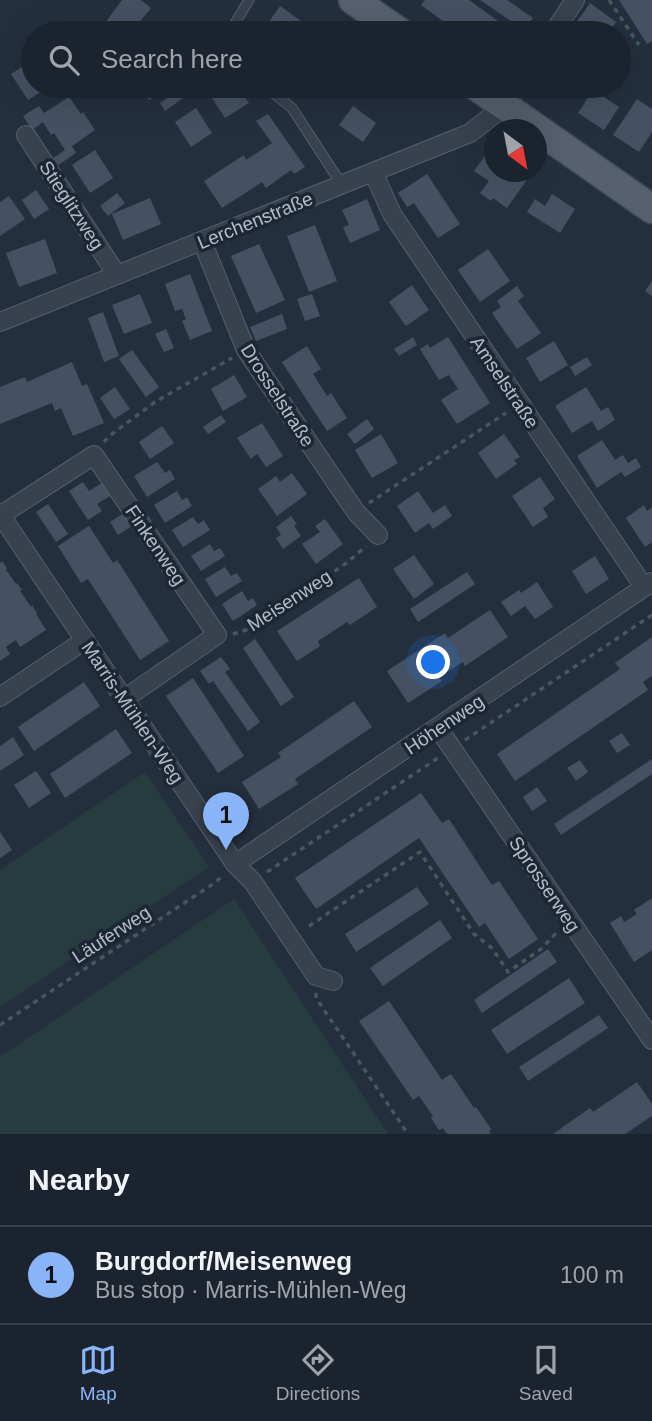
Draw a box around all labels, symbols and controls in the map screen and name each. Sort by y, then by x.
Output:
search box [21,21,631,98]
icon: search [45,41,83,79]
text: Search here [101,44,243,74]
north arrow [484,119,547,182]
street label: Stieglitzweg [35,157,108,254]
street label: Lerchenstraße [194,188,316,253]
street label: Amselstraße [466,332,543,432]
street label: Drosselstraße [237,340,319,451]
street label: Finkenweg [121,501,190,589]
street label: Meisenweg [243,565,335,635]
street label: Marris-Mühlen-Weg [77,637,188,787]
your location [416,645,450,679]
street label: Höhenweg [401,690,488,759]
pin: 1 [203,792,249,850]
street label: Sprosserweg [505,832,584,936]
street label: Läuferweg [68,901,154,967]
text: Nearby [28,1163,130,1196]
text: Burgdorf/Meisenweg [95,1246,352,1276]
text: 1 [45,1262,57,1288]
text: 100 m [560,1262,624,1288]
text: Bus stop · Marris-Mühlen-Weg [95,1277,406,1303]
tab: Map [79,1341,117,1405]
tab: Directions [276,1341,360,1405]
tab: Saved [519,1341,573,1405]

